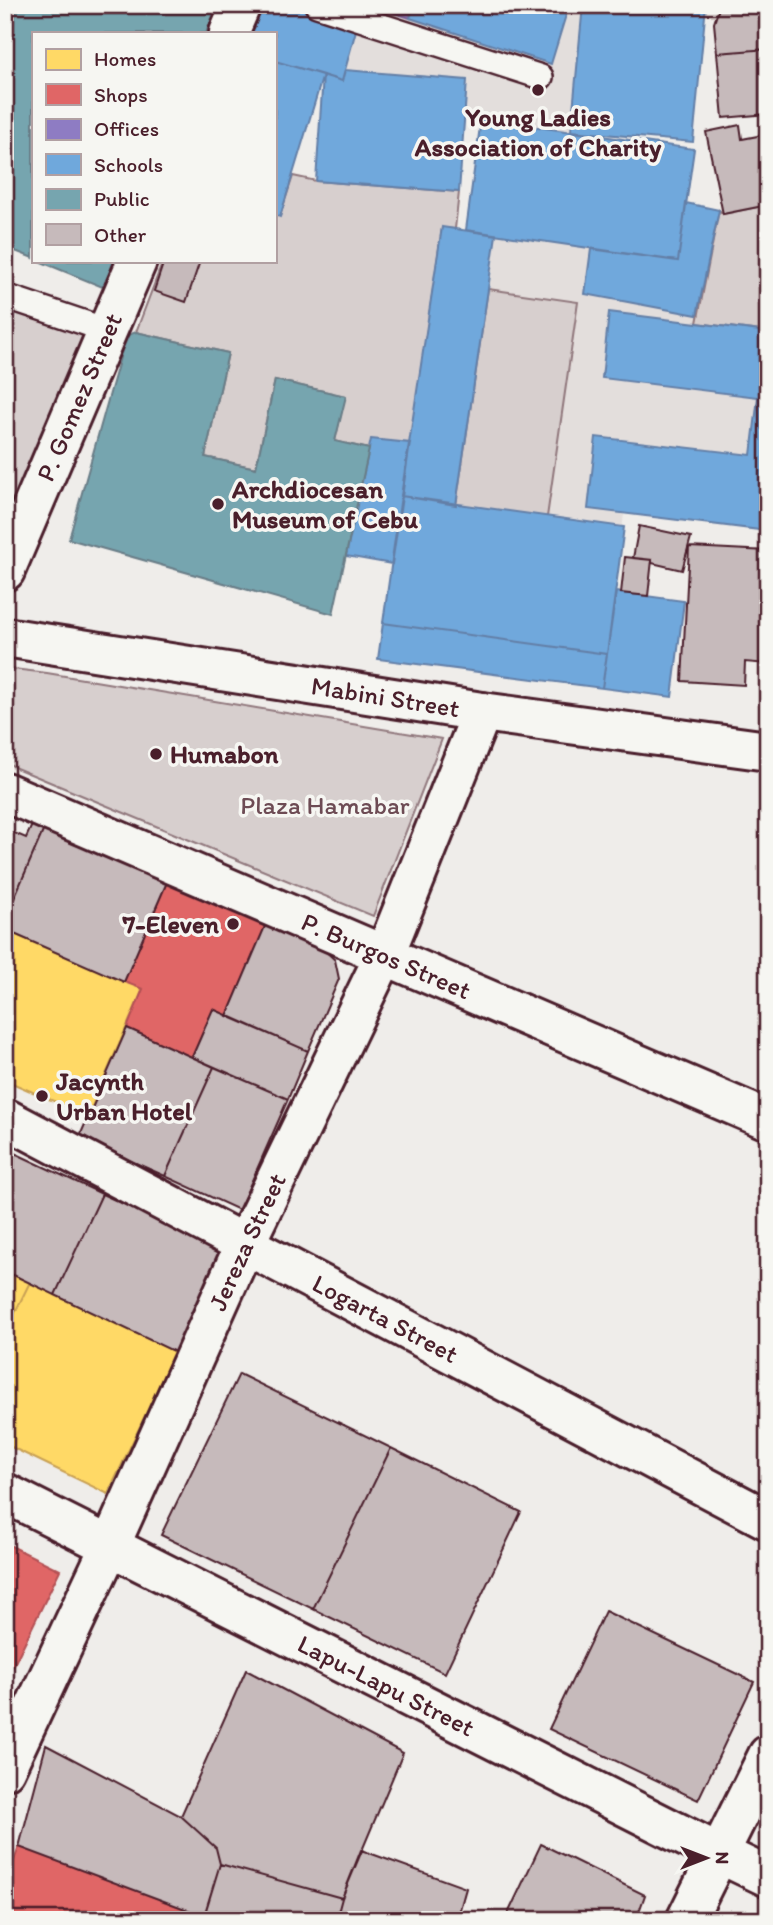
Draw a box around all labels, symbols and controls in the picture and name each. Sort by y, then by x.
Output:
legend [32,32,276,262]
text: Homes [94,46,156,71]
text: Shops [94,82,148,107]
marker: Young Ladies Association of Charity [530,82,546,98]
place label: Young Ladies Association of Charity [414,101,662,163]
text: Offices [94,116,159,141]
text: Schools [94,152,163,177]
text: Public [94,186,150,211]
text: Other [94,222,147,247]
street label: P. Gomez Street [29,308,129,486]
place label: Archdiocesan Museum of Cebu [231,473,419,535]
marker: Archdiocesan Museum of Cebu [210,496,226,512]
street label: Mabini Street [309,669,462,724]
place label: Humabon [170,738,279,770]
marker: Humabon [148,746,164,762]
park label: Plaza Hamabar [240,789,410,821]
street label: P. Burgos Street [297,905,476,1006]
place label: 7-Eleven [121,908,219,940]
marker: 7-Eleven [225,916,241,932]
place label: Jacynth Urban Hotel [55,1065,193,1127]
marker: Jacynth Urban Hotel [34,1088,50,1104]
street label: Jereza Street [201,1168,293,1316]
street label: Logarta Street [307,1267,464,1370]
street label: Lapu-Lapu Street [292,1627,480,1744]
north arrow [672,1824,742,1894]
text: N [711,1852,734,1864]

